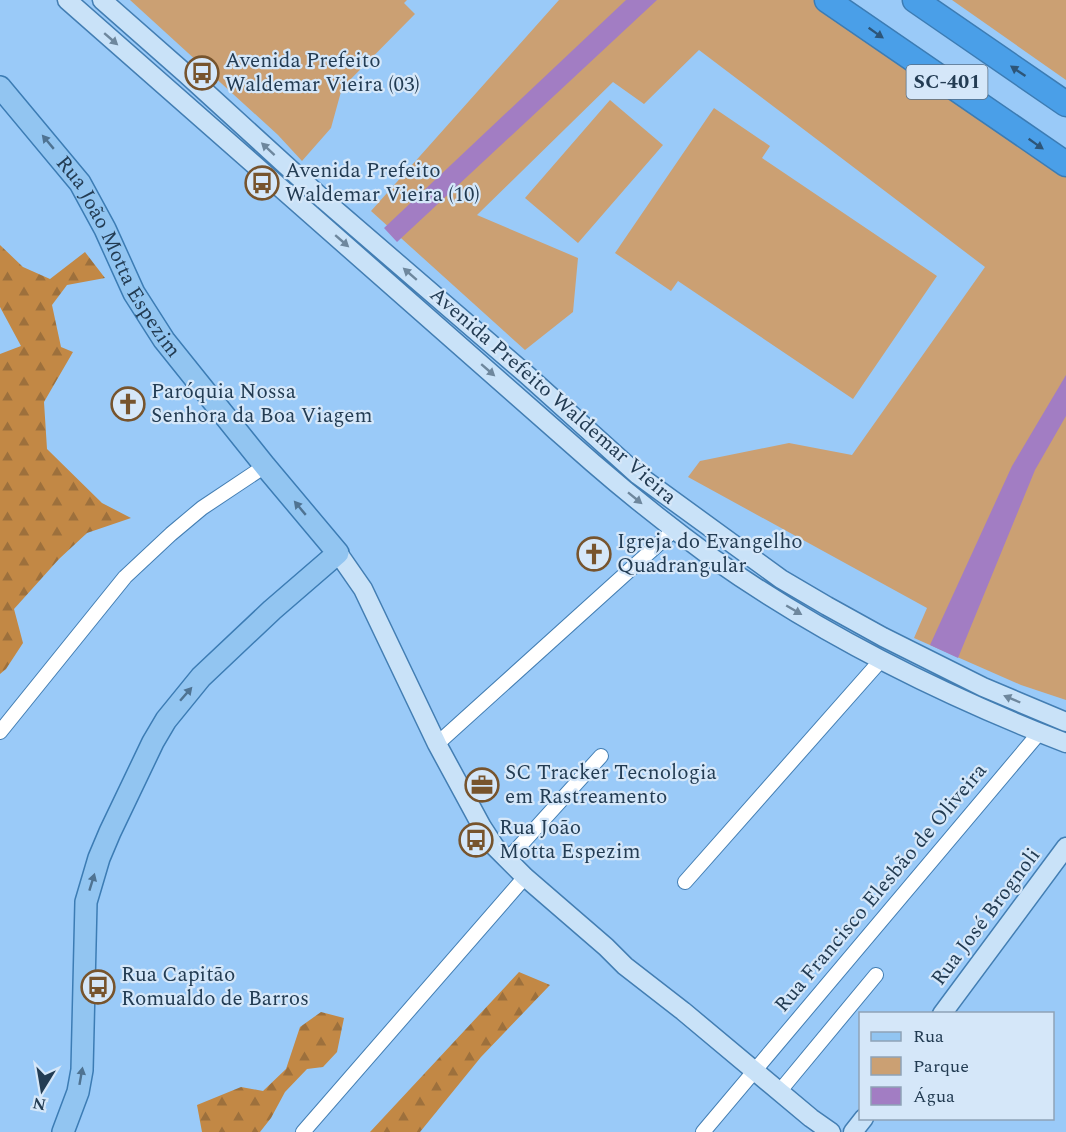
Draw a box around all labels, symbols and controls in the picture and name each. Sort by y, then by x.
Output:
one-way arrow [867,27,883,39]
one-way arrow [103,32,118,45]
place label: Avenida Prefeito Waldemar Vieira (03) [225,45,420,101]
bus stop icon: Avenida Prefeito Waldemar Vieira (03) [184,55,220,91]
road number: SC-401 [906,65,988,99]
one-way arrow [1010,65,1026,77]
one-way arrow [41,134,54,150]
one-way arrow [1028,138,1044,150]
one-way arrow [261,142,276,156]
street label: Rua João Motta Espezim [48,149,188,365]
place label: Avenida Prefeito Waldemar Vieira (10) [285,155,480,211]
bus stop icon: Avenida Prefeito Waldemar Vieira (10) [244,165,280,201]
one-way arrow [334,234,349,248]
one-way arrow [403,268,418,281]
street label: Avenida Prefeito Waldemar Vieira [422,279,684,513]
one-way arrow [480,363,495,376]
place label: Paróquia Nossa Senhora da Boa Viagem [151,376,373,432]
church icon: Paróquia Nossa Senhora da Boa Viagem [110,386,146,422]
one-way arrow [627,492,643,505]
one-way arrow [294,500,307,516]
place label: Igreja do Evangelho Quadrangular [617,526,803,582]
church icon: Igreja do Evangelho Quadrangular [576,536,612,572]
one-way arrow [786,605,803,615]
one-way arrow [179,687,192,702]
one-way arrow [1003,694,1021,704]
street label: Rua Francisco Elesbão de Oliveira [767,756,996,1020]
place label: SC Tracker Tecnologia em Rastreamento [505,757,718,813]
office icon: SC Tracker Tecnologia em Rastreamento [464,767,500,803]
place label: Rua João Motta Espezim [499,812,641,868]
bus stop icon: Rua João Motta Espezim [458,822,494,858]
street label: Rua José Brognoli [923,841,1049,993]
one-way arrow [88,873,97,891]
place label: Rua Capitão Romualdo de Barros [121,959,309,1015]
bus stop icon: Rua Capitão Romualdo de Barros [80,969,116,1005]
legend [859,1012,1054,1120]
text: Rua [913,1023,944,1050]
text: Parque [913,1053,969,1080]
north arrow [12,1060,72,1120]
one-way arrow [77,1067,86,1086]
text: Água [913,1083,955,1110]
text: N [31,1091,48,1117]

